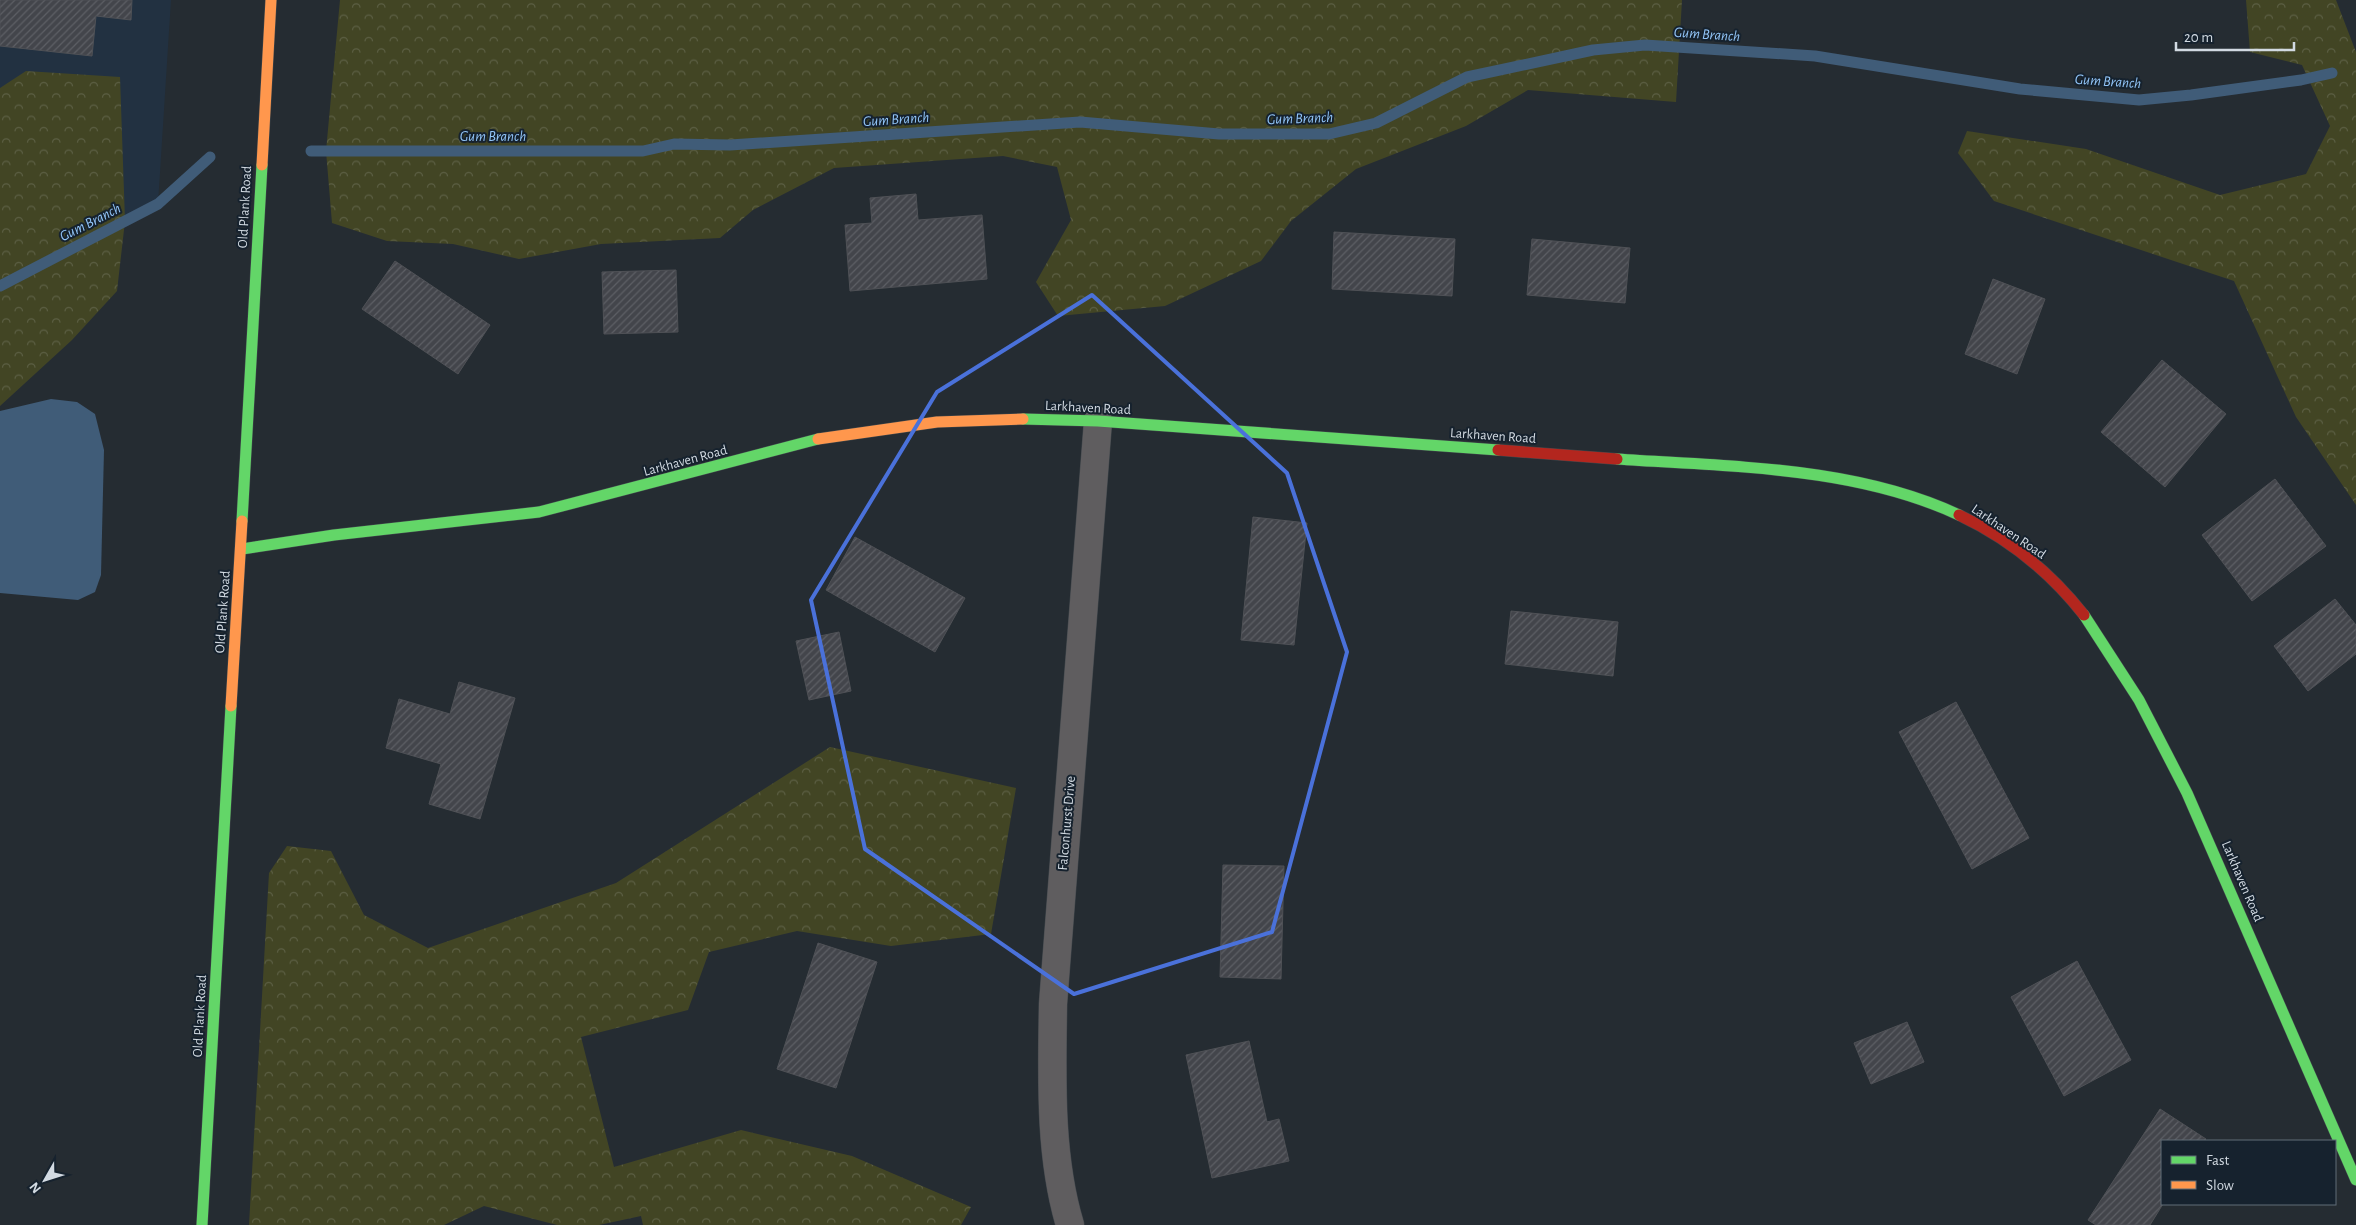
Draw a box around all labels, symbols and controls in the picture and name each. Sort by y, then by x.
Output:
scale bar [2176,20,2294,52]
water label: Gum Branch [1673,25,1741,44]
text: 20 m [2184,30,2213,45]
water label: Gum Branch [2074,72,2142,91]
water label: Gum Branch [862,110,930,129]
water label: Gum Branch [1267,110,1333,127]
water label: Gum Branch [460,129,526,144]
street label: Old Plank Road [236,165,254,249]
water label: Gum Branch [57,201,123,244]
street label: Larkhaven Road [1045,399,1131,417]
street label: Larkhaven Road [1449,426,1536,446]
street label: Larkhaven Road [642,443,729,479]
street label: Larkhaven Road [1969,502,2048,562]
street label: Old Plank Road [213,570,233,654]
street label: Falconhurst Drive [1056,775,1078,871]
street label: Larkhaven Road [2219,839,2265,924]
street label: Old Plank Road [191,974,209,1058]
legend [2161,1140,2336,1205]
text: Fast [2206,1153,2230,1168]
north arrow [20,1155,70,1205]
text: Slow [2206,1178,2234,1193]
text: N [27,1179,44,1196]

